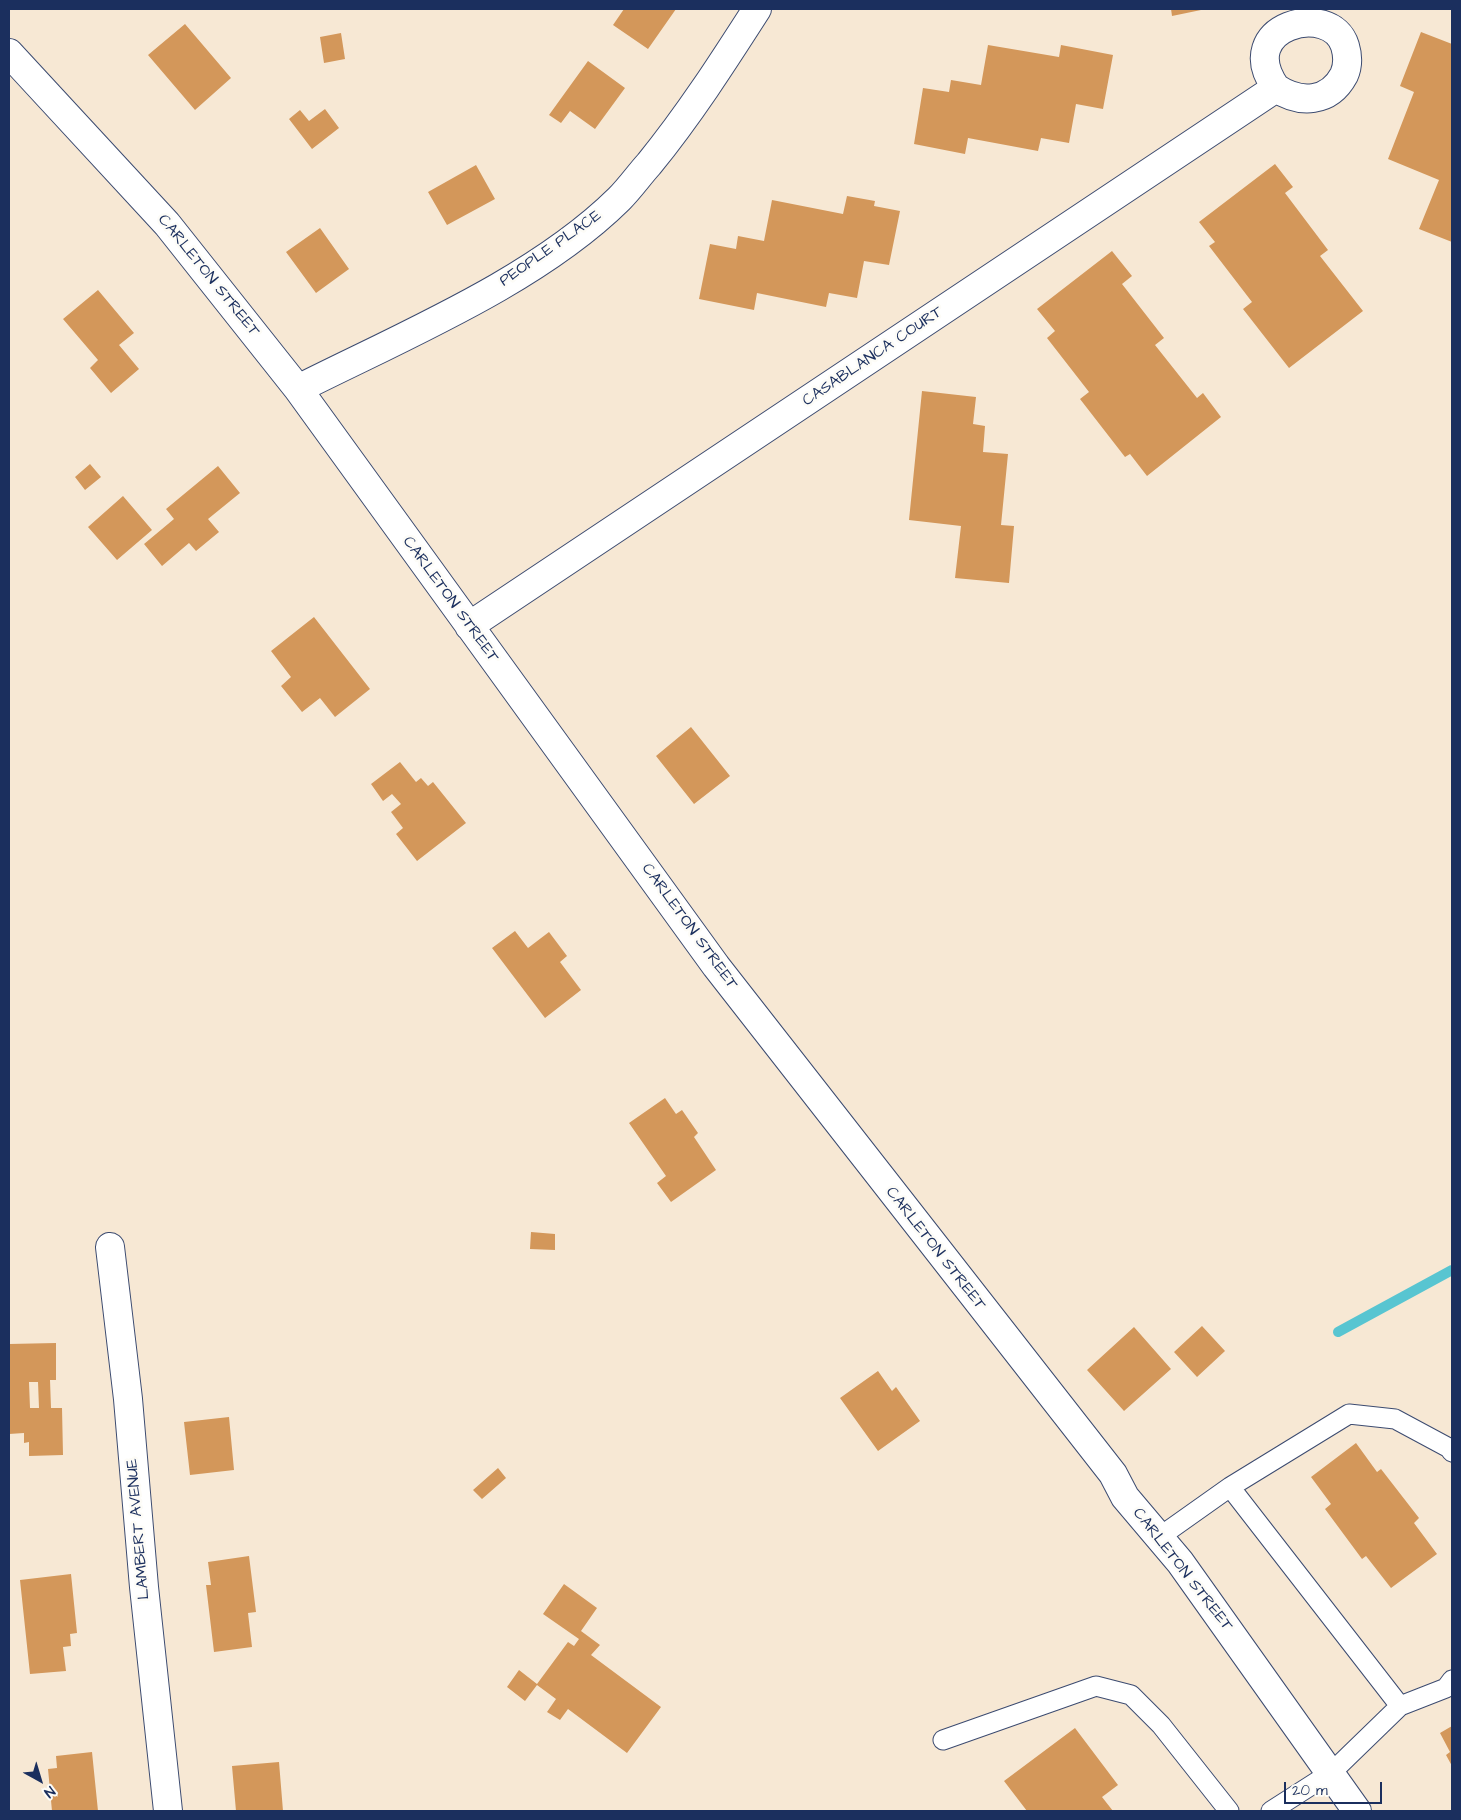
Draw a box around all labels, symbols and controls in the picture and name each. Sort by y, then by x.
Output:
street label: PEOPLE PLACE [496,207,606,291]
street label: CARLETON STREET [153,211,263,341]
street label: CASABLANCA COURT [799,303,947,411]
street label: CARLETON STREET [398,533,502,667]
street label: CARLETON STREET [637,860,741,994]
street label: CARLETON STREET [881,1184,989,1314]
street label: LAMBERT AVENUE [123,1458,155,1600]
street label: CARLETON STREET [1128,1505,1236,1635]
north arrow [15,1755,65,1805]
scale bar [1286,1772,1384,1804]
text: 20 m [1292,1780,1328,1801]
text: N [40,1781,59,1802]

